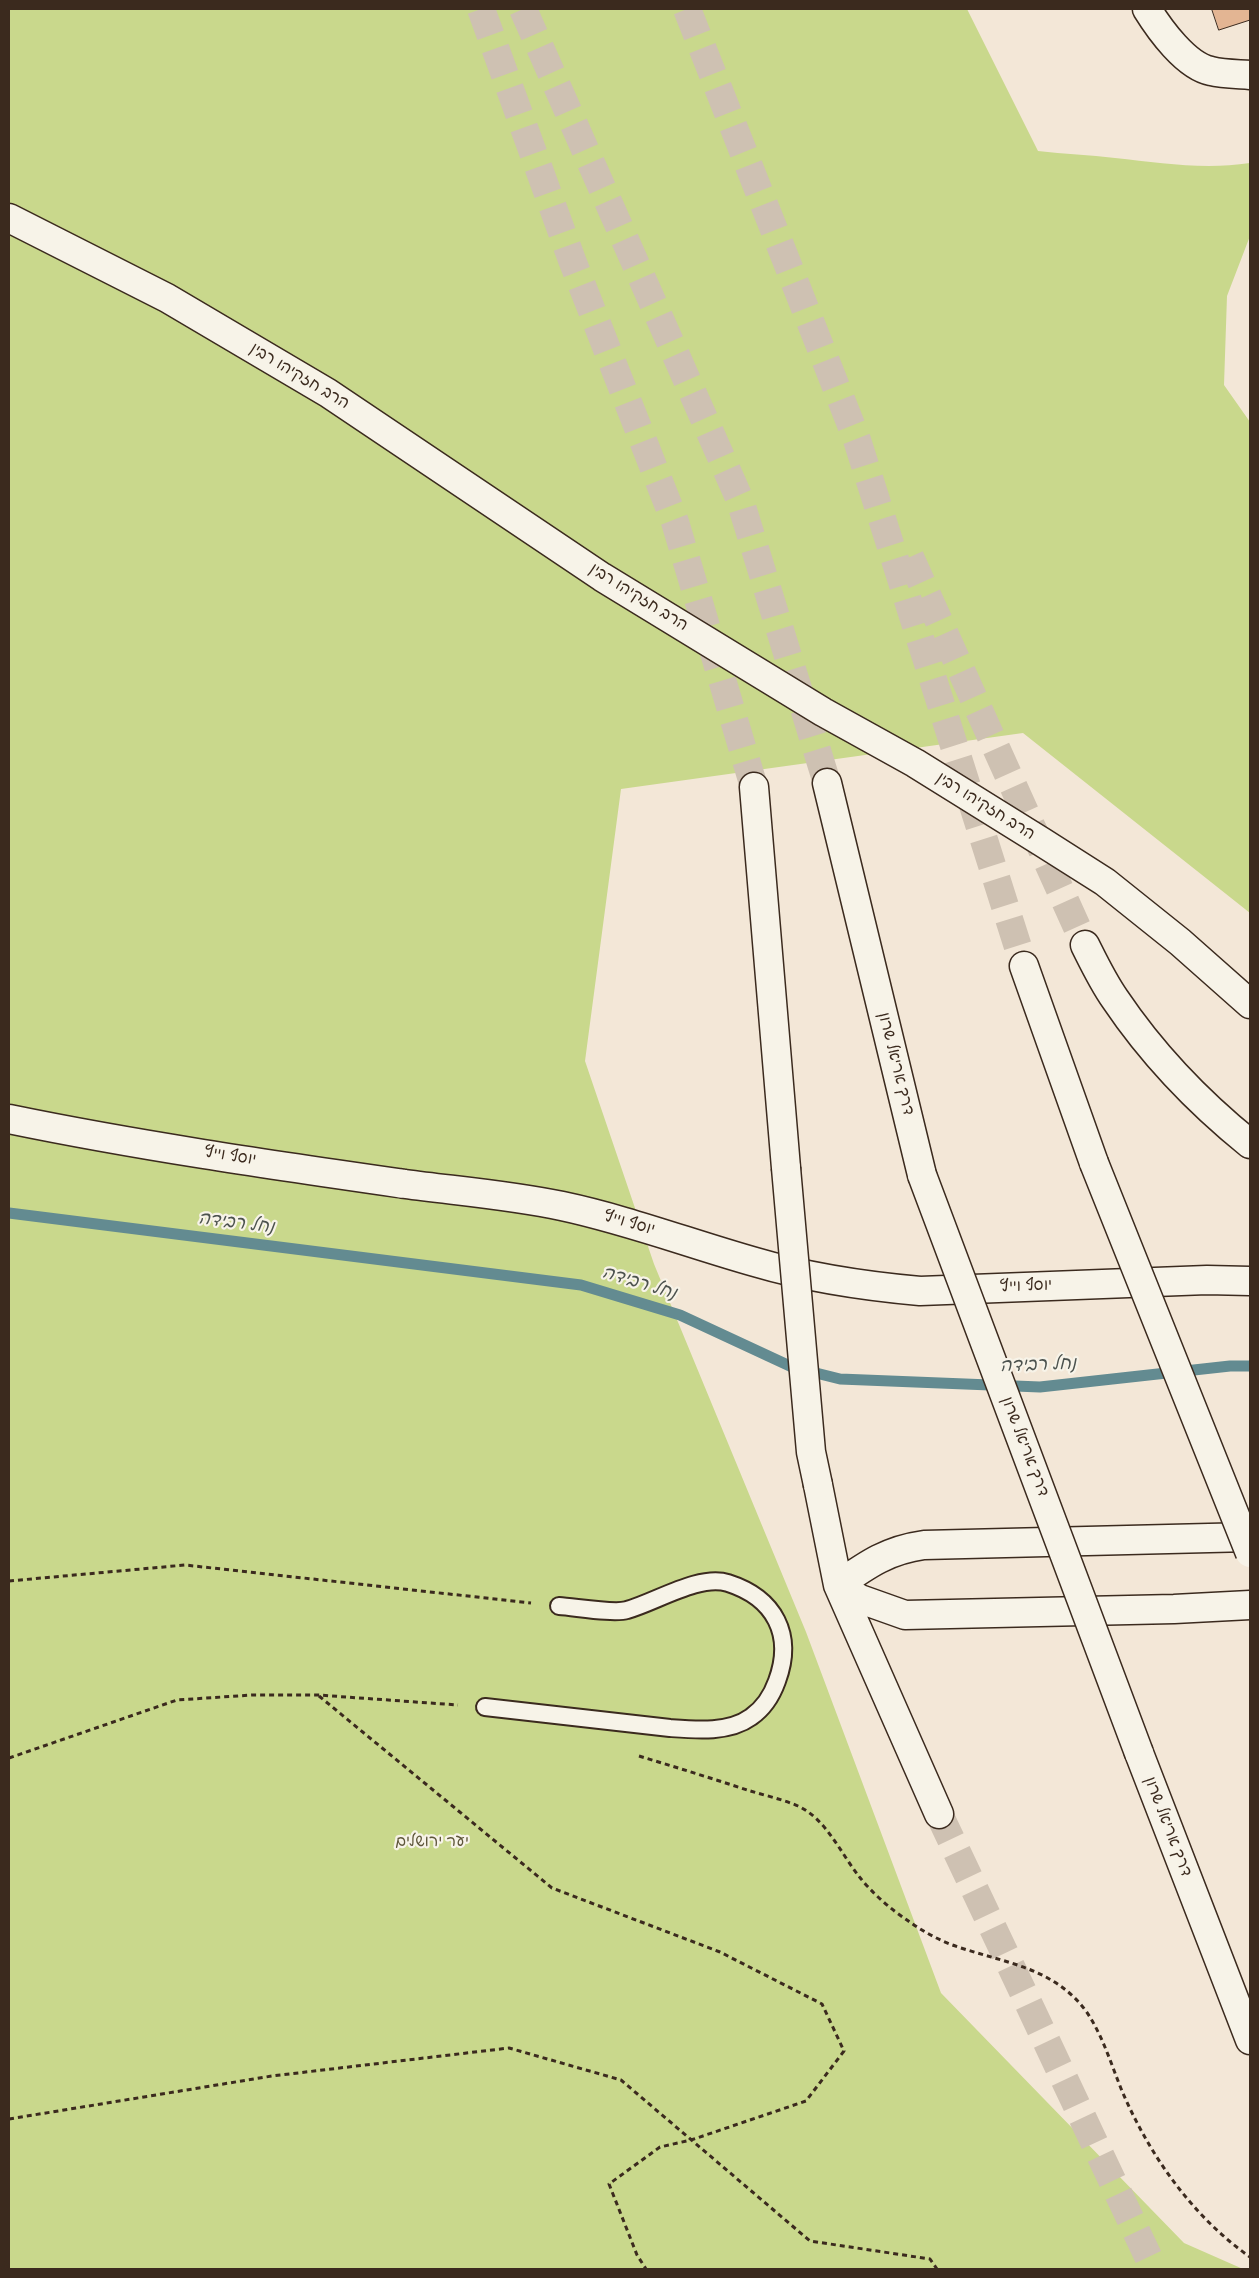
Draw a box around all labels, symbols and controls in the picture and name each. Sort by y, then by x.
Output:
street label: הרב חזקיהו רבין [246,340,352,414]
street label: הרב חזקיהו רבין [585,560,691,636]
street label: הרב חזקיהו רבין [932,769,1038,845]
street label: דרך אריאל שרון [873,1011,917,1117]
street label: יוסף וייץ [203,1143,257,1171]
street label: יוסף וייץ [601,1208,657,1240]
water label: נחל רבידה [197,1209,275,1239]
water label: נחל רבידה [599,1263,679,1305]
street label: יוסף וייץ [1000,1276,1052,1298]
water label: נחל רבידה [999,1354,1077,1378]
street label: דרך אריאל שרון [996,1394,1052,1500]
street label: דרך אריאל שרון [1139,1774,1195,1880]
park label: יער ירושלים [395,1833,469,1853]

